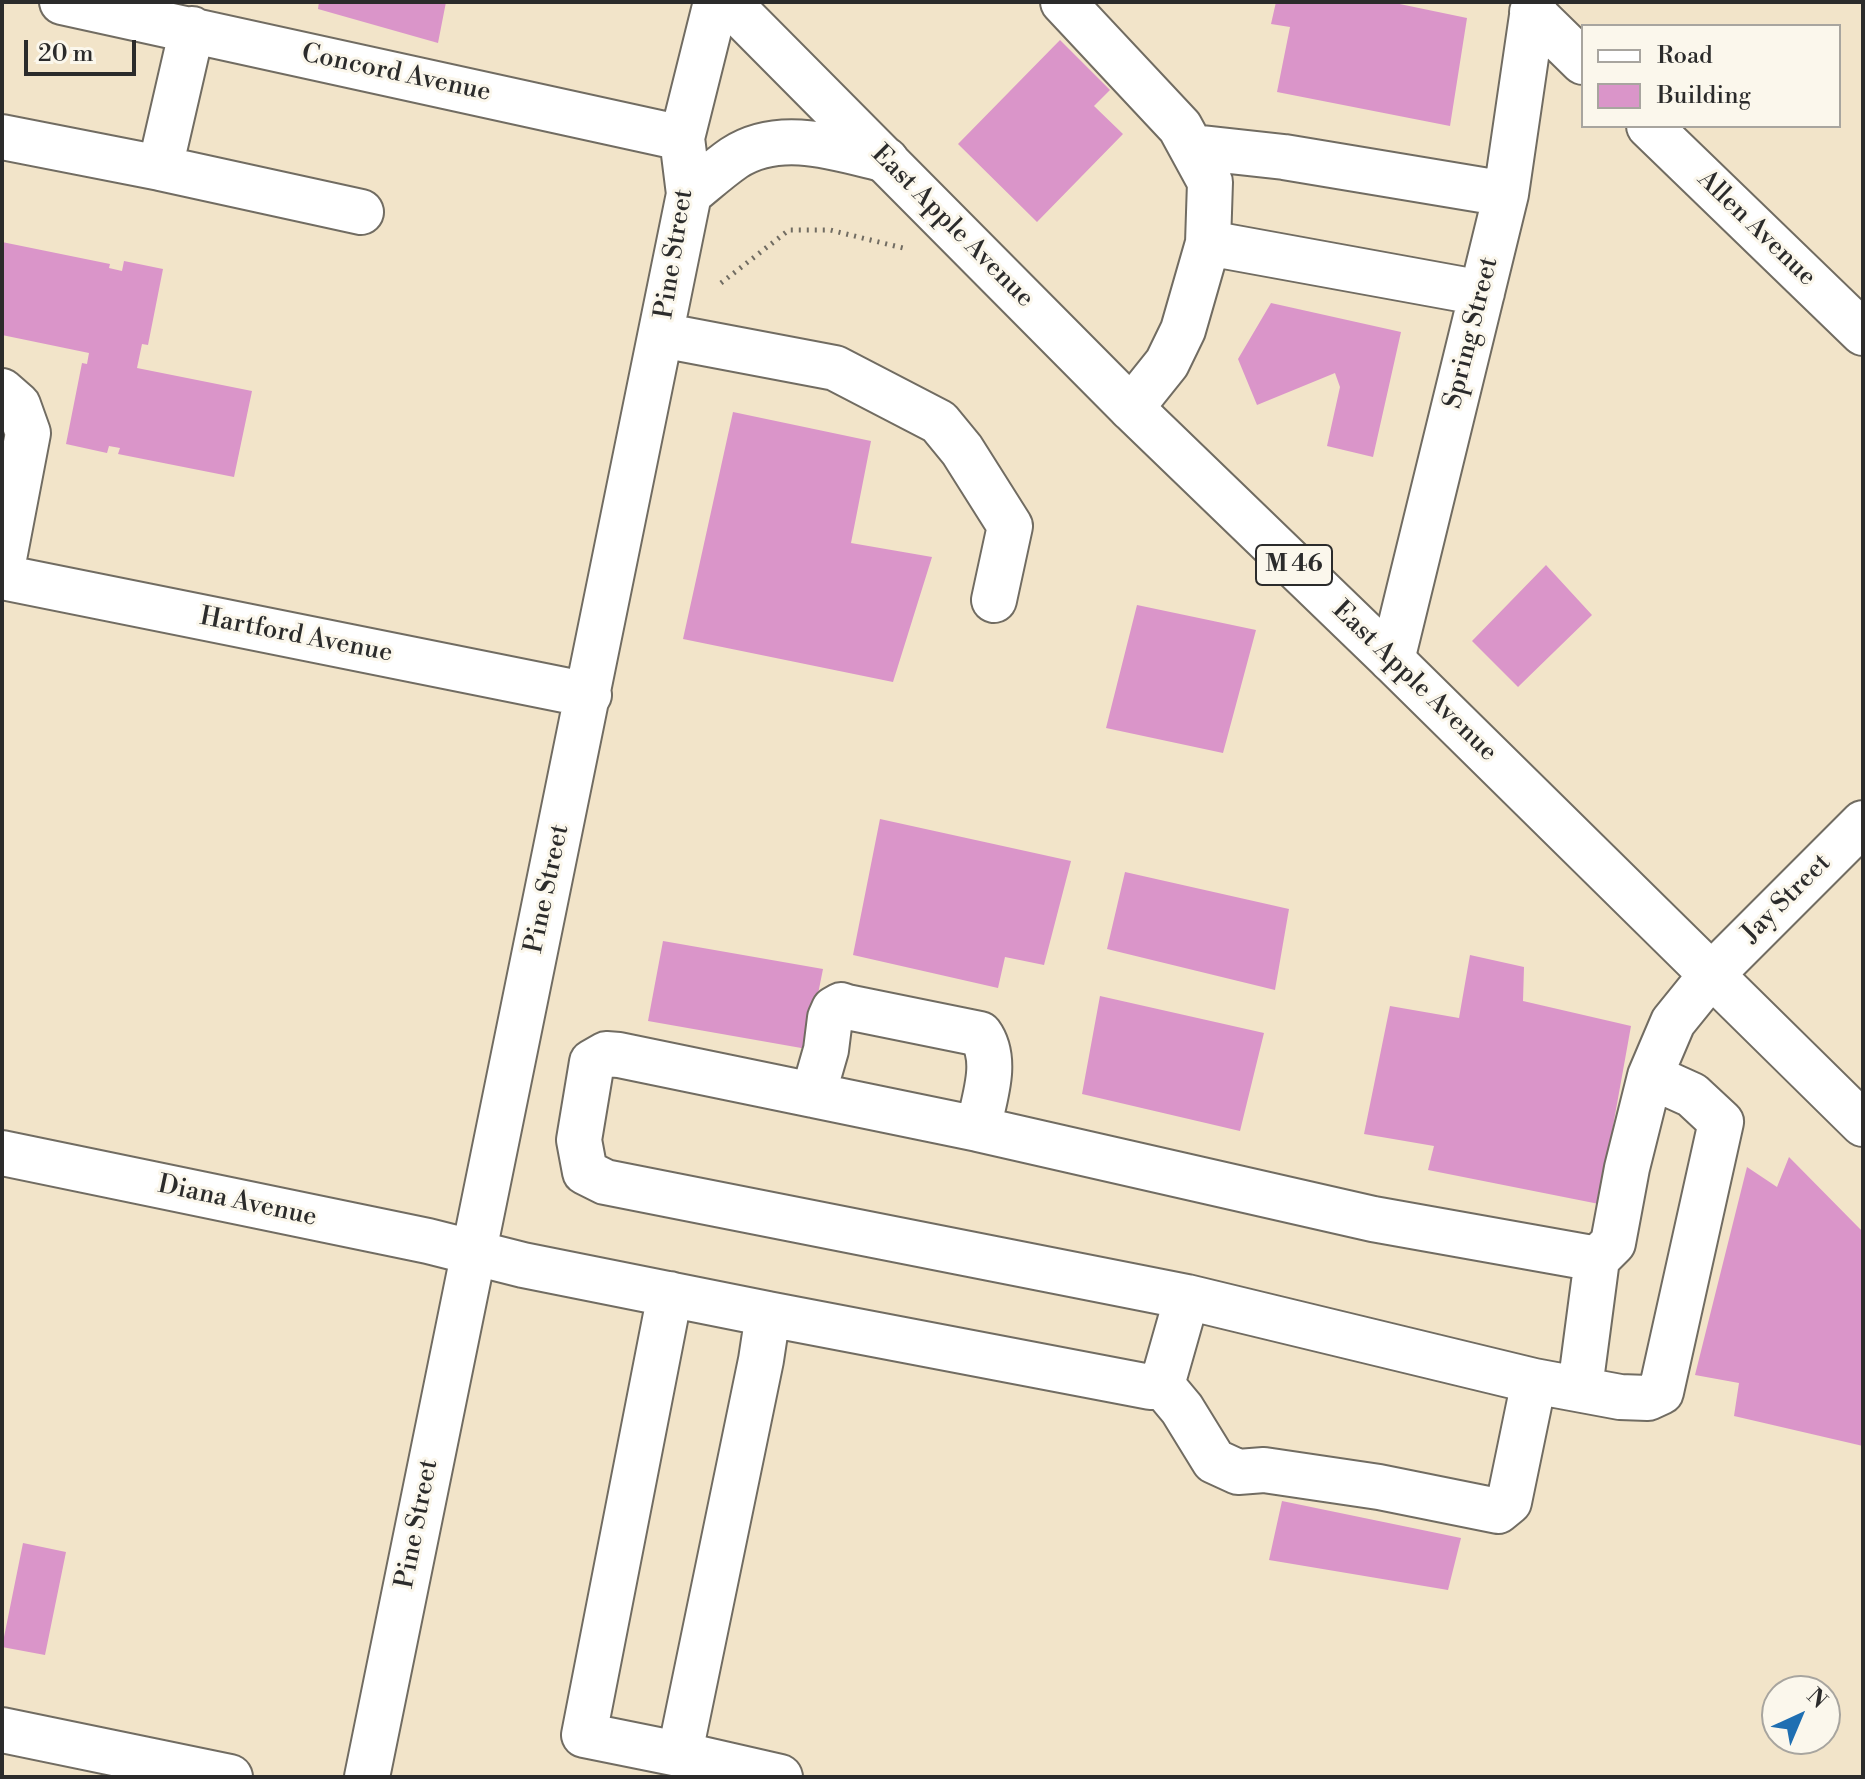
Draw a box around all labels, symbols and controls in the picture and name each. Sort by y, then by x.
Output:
scale bar [28,24,140,74]
legend [1581,24,1841,128]
text: 20 m [38,39,94,69]
street label: Concord Avenue [299,39,493,109]
text: Road [1657,41,1713,71]
text: Building [1657,81,1751,111]
street label: East Apple Avenue [864,139,1040,315]
street label: Allen Avenue [1690,165,1822,293]
street label: Pine Street [649,187,701,321]
street label: Spring Street [1438,254,1506,412]
road number: M 46 [1256,545,1332,585]
street label: East Apple Avenue [1325,595,1503,769]
street label: Hartford Avenue [197,602,395,670]
street label: Pine Street [519,822,577,956]
street label: Jay Street [1736,848,1838,950]
street label: Diana Avenue [155,1170,319,1234]
street label: Pine Street [390,1457,446,1591]
north arrow [1761,1675,1841,1755]
text: N [1801,1683,1832,1715]

